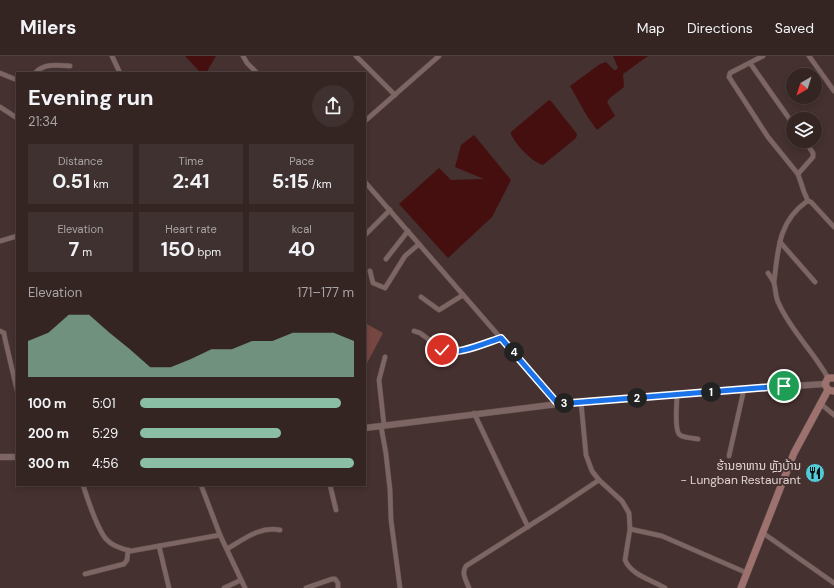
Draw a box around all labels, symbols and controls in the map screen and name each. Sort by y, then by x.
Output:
text: Milers [20,15,76,40]
text: Map [637,19,665,37]
text: Directions [687,19,753,37]
text: Saved [775,19,814,37]
north arrow [786,68,822,104]
map controls [786,68,822,148]
text: Evening run [28,83,154,112]
button: share [312,85,354,127]
button: layers [786,112,822,148]
text: 21:34 [28,113,58,130]
text: Distance [58,154,103,168]
text: Time [179,154,203,168]
text: Pace [289,154,314,168]
text: 0.51 [52,168,90,194]
text: 2:41 [173,168,209,194]
text: 5:15 [272,168,309,194]
text: km [90,177,108,191]
text: /km [309,177,332,191]
text: Elevation [57,222,103,236]
text: Heart rate [165,222,217,236]
text: kcal [292,222,312,236]
text: 7 [69,236,79,262]
text: 150 [161,236,195,262]
text: 40 [288,236,315,262]
text: m [79,245,92,259]
text: bpm [195,245,221,259]
text: Elevation [28,284,82,301]
text: 171–177 m [297,284,354,301]
pin [425,333,459,367]
icon: check [431,339,453,361]
pin: 4 [504,342,524,362]
text: 4 [510,345,518,359]
pin [767,369,801,403]
icon: arrive [773,375,795,397]
pin: 1 [701,382,721,402]
text: 1 [709,385,713,399]
pin: 2 [627,388,647,408]
text: 2 [634,391,640,405]
pin: 3 [554,393,574,413]
text: 100 m [28,395,66,412]
text: 5:01 [92,395,116,412]
text: 3 [561,396,567,410]
text: 200 m [28,425,69,442]
text: 5:29 [92,425,118,442]
text: 300 m [28,455,69,472]
text: 4:56 [92,455,119,472]
place label: ຮ້ານອາຫານ ຫຼັງບ້ານ - Lungban Restaurant [680,458,801,488]
restaurant icon: ຮ້ານອາຫານ ຫຼັງບ້ານ - Lungban Restaurant [804,462,826,484]

